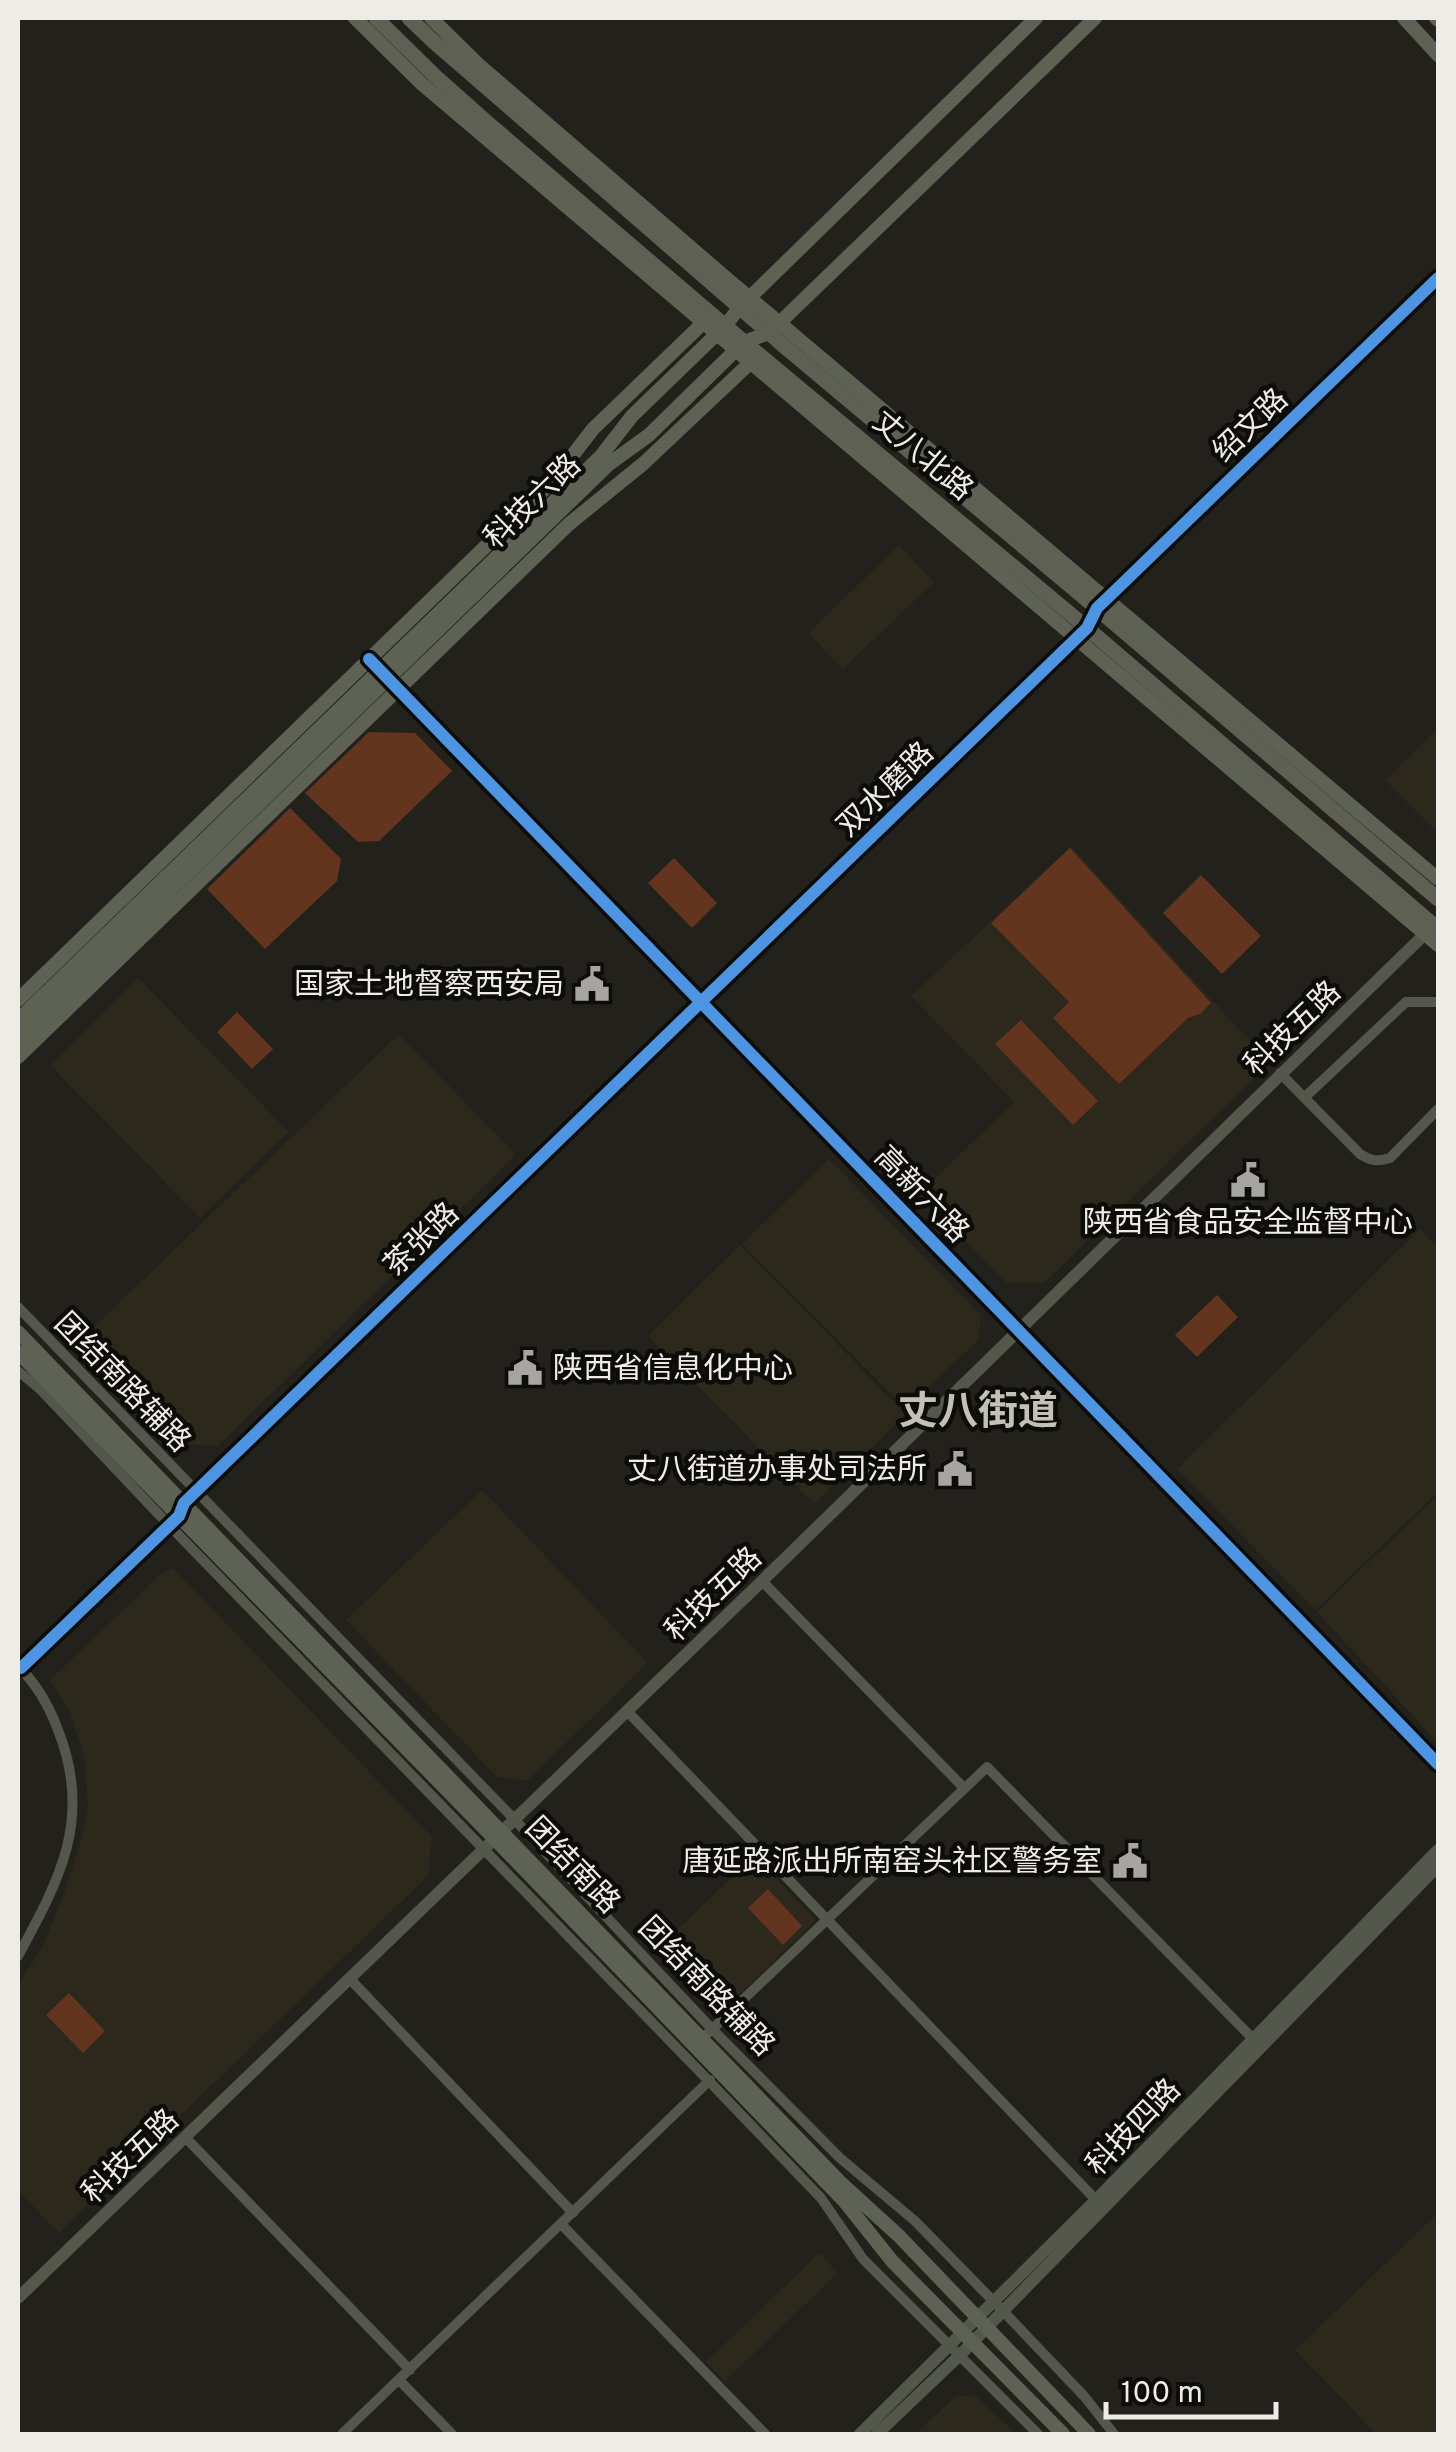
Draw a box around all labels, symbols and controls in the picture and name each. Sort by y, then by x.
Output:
street label: 绍文路 [1207,382,1297,471]
street label: 丈八北路 [864,404,979,510]
street label: 科技六路 [478,448,590,558]
street label: 双水磨路 [831,736,943,846]
public building icon: 国家土地督察西安局 [573,965,611,1003]
place label: 国家土地督察西安局 [294,968,564,1005]
street label: 科技五路 [1238,975,1350,1085]
street label: 高新六路 [865,1140,975,1252]
public building icon: 陕西省食品安全监督中心 [1229,1161,1267,1199]
street label: 茶张路 [378,1196,468,1285]
place label: 陕西省食品安全监督中心 [1083,1206,1413,1243]
street label: 团结南路辅路 [45,1306,197,1461]
public building icon: 陕西省信息化中心 [506,1349,544,1387]
place label: 陕西省信息化中心 [553,1352,793,1389]
district label: 丈八街道 [898,1389,1058,1439]
public building icon: 丈八街道办事处司法所 [936,1450,974,1488]
place label: 丈八街道办事处司法所 [627,1453,927,1490]
street label: 科技五路 [659,1541,771,1651]
street label: 团结南路 [516,1811,626,1923]
public building icon: 唐延路派出所南窑头社区警务室 [1111,1842,1149,1880]
place label: 唐延路派出所南窑头社区警务室 [682,1845,1102,1882]
street label: 团结南路辅路 [629,1910,781,2065]
street label: 科技四路 [1080,2073,1190,2185]
street label: 科技五路 [76,2103,188,2213]
scale bar [1106,2357,1276,2419]
text: 100 m [1121,2376,1203,2413]

